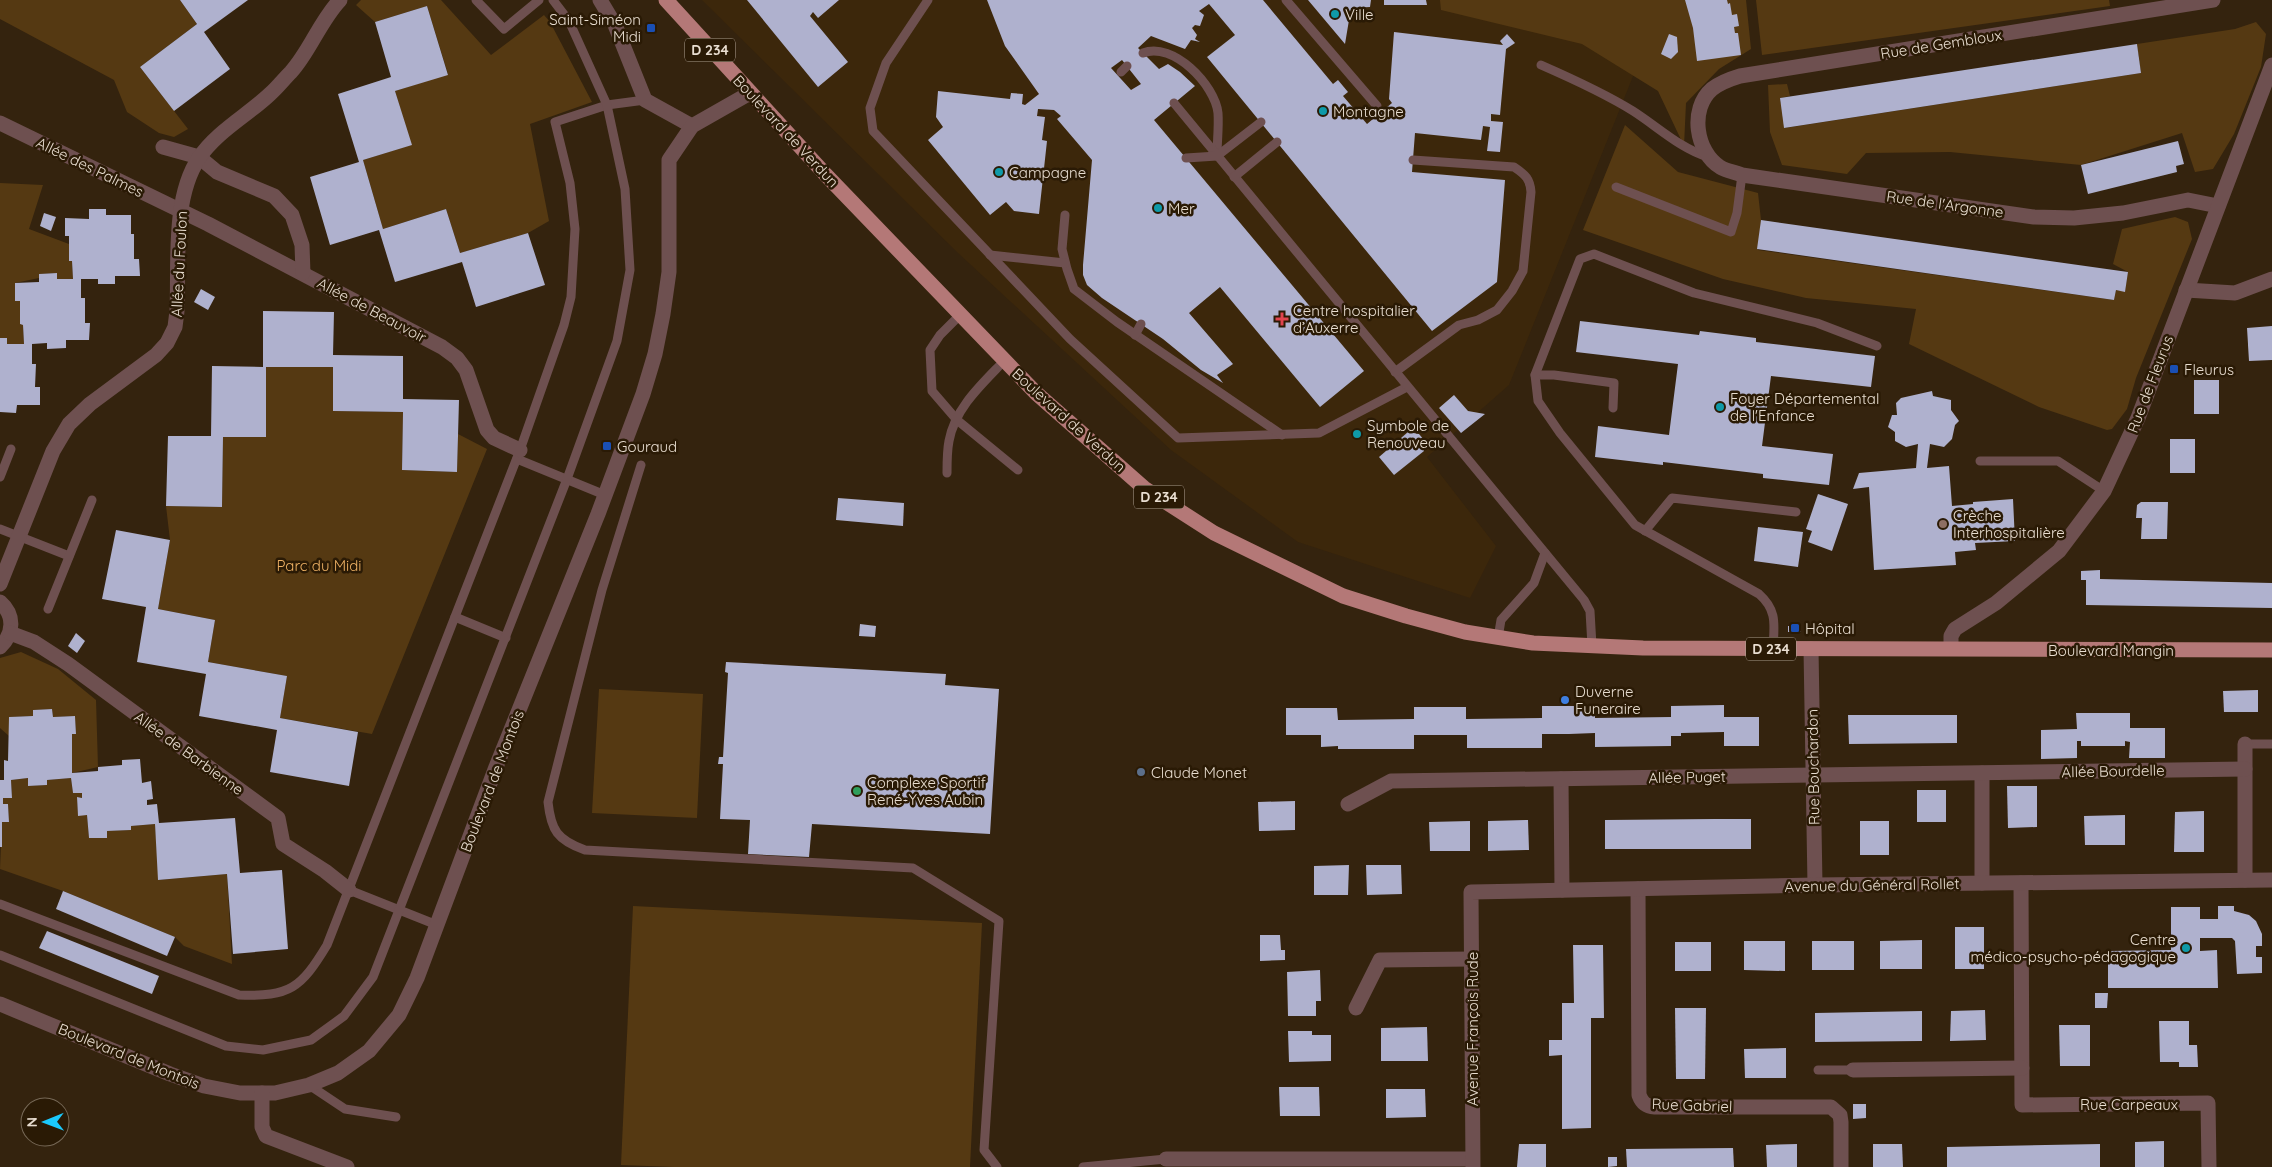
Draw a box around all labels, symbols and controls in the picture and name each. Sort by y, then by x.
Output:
place label: Ville [1345,5,1373,24]
marker: Ville [1329,8,1341,20]
place label: Saint-Siméon Midi [549,10,641,46]
marker: Saint-Siméon Midi [645,22,657,34]
street label: Rue de Gembloux [1879,25,2003,63]
road number: D 234 [685,38,735,62]
street label: Boulevard de Verdun [729,71,843,191]
place label: Montagne [1333,102,1404,121]
marker: Montagne [1317,105,1329,117]
street label: Allée des Palmes [33,133,147,201]
place label: Campagne [1009,163,1086,182]
marker: Campagne [993,166,1005,178]
street label: Rue de l'Argonne [1885,186,2005,222]
place label: Mer [1168,199,1195,218]
marker: Mer [1152,202,1164,214]
street label: Allée du Foulon [167,210,191,318]
street label: Allée de Beauvoir [314,273,430,347]
place label: Centre hospitalier d’Auxerre [1293,301,1415,337]
marker: Centre hospitalier d’Auxerre [1275,312,1289,326]
street label: Rue de Fleurus [2123,333,2177,435]
place label: Fleurus [2184,360,2234,379]
marker: Fleurus [2168,363,2180,375]
street label: Boulevard de Verdun [1008,364,1130,476]
place label: Foyer Départemental de l'Enfance [1730,389,1879,425]
marker: Foyer Départemental de l'Enfance [1714,401,1726,413]
place label: Symbole de Renouveau [1367,416,1449,452]
marker: Symbole de Renouveau [1351,428,1363,440]
place label: Gouraud [617,437,677,456]
marker: Gouraud [601,440,613,452]
road number: D 234 [1134,486,1184,508]
place label: Crèche Interhospitalière [1953,506,2065,542]
marker: Crèche Interhospitalière [1937,518,1949,530]
park label: Parc du Midi [276,556,362,575]
place label: Hôpital [1805,619,1855,638]
marker: Hôpital [1789,622,1801,634]
road number: D 234 [1746,638,1796,661]
street label: Boulevard Mangin [2048,641,2174,660]
place label: Duverne Funeraire [1575,682,1641,718]
marker: Duverne Funeraire [1559,694,1571,706]
street label: Allée de Barbienne [131,707,247,799]
street label: Boulevard de Montois [456,707,528,855]
street label: Rue Bouchardon [1802,709,1824,825]
street label: Allée Bourdelle [2061,761,2165,781]
place label: Claude Monet [1151,763,1247,782]
marker: Claude Monet [1135,766,1147,778]
street label: Allée Puget [1648,767,1726,787]
place label: Complexe Sportif René-Yves Aubin [867,773,987,809]
marker: Complexe Sportif René-Yves Aubin [851,785,863,797]
street label: Avenue du Général Rollet [1784,874,1960,896]
place label: Centre médico-psycho-pédagogique [1971,930,2176,966]
marker: Centre médico-psycho-pédagogique [2180,942,2192,954]
street label: Avenue François Rude [1463,952,1482,1106]
street label: Boulevard de Montois [56,1019,202,1093]
street label: Rue Gabriel [1651,1094,1733,1116]
street label: Rue Carpeaux [2080,1095,2178,1114]
north arrow [20,1097,70,1147]
text: N [23,1117,41,1128]

